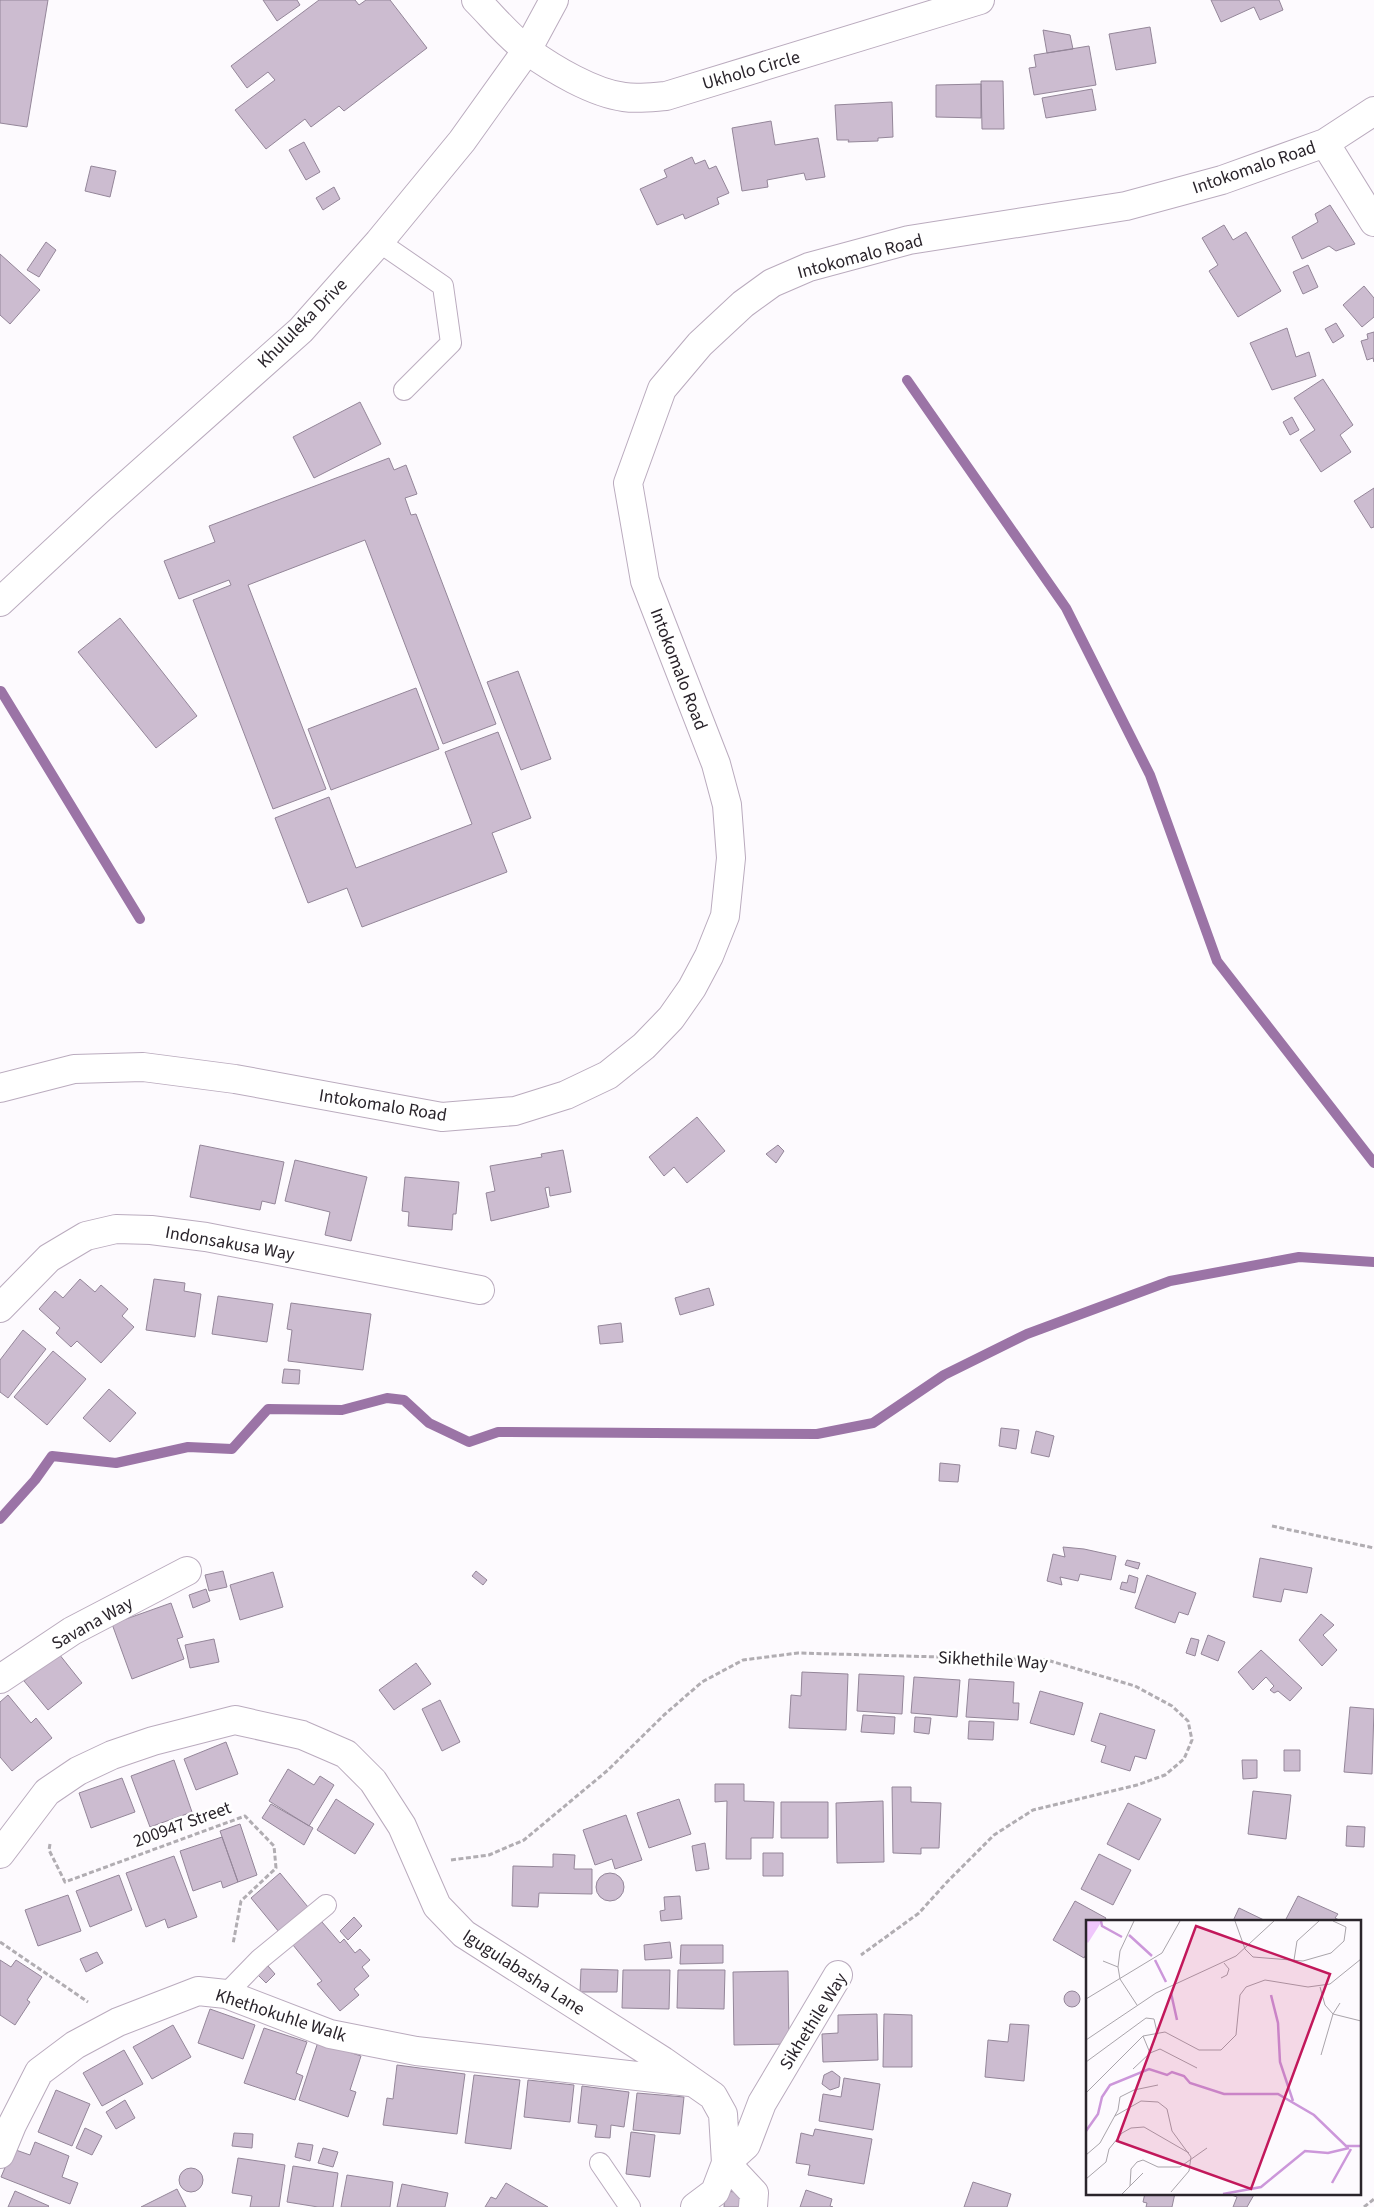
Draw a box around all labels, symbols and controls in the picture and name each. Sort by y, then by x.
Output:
street label: Ukholo Circle [699,45,803,96]
street label: Intokomalo Road [1189,135,1319,200]
street label: Intokomalo Road [795,228,926,285]
street label: Khululeka Drive [252,273,353,374]
street label: Intokomalo Road [644,604,713,734]
street label: Intokomalo Road [317,1083,449,1128]
street label: Indonsakusa Way [163,1220,297,1267]
street label: Savana Way [47,1590,138,1656]
street label: Sikhethile Way [937,1645,1049,1676]
street label: 200947 Street [130,1795,235,1854]
inset map [1086,1920,1362,2194]
street label: Igugulabasha Lane [458,1923,590,2021]
street label: Sikhethile Way [774,1967,854,2075]
street label: Khethokuhle Walk [212,1983,350,2048]

